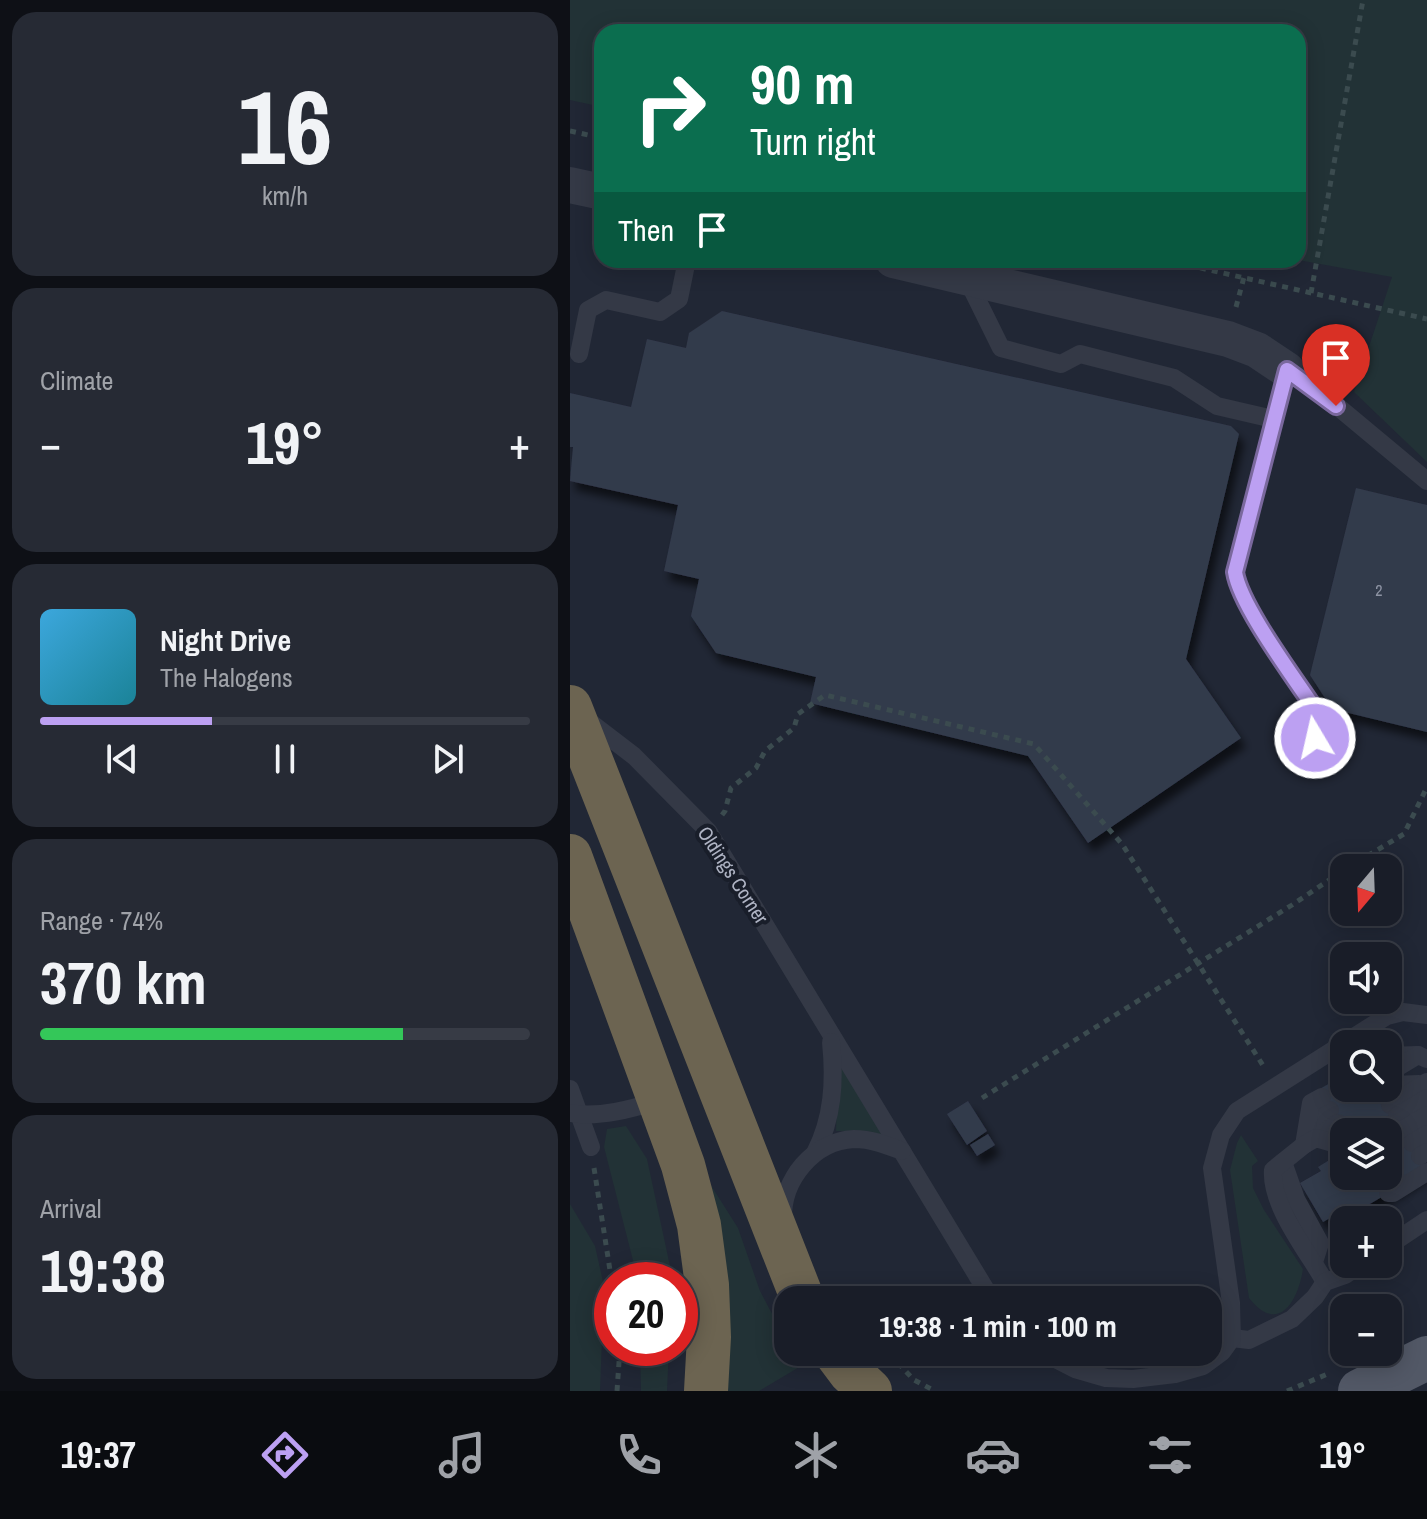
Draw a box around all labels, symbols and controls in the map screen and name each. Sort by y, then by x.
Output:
text: 90 m [750,46,855,121]
text: 16 [238,56,332,196]
icon: right [618,56,722,160]
text: Turn right [750,118,875,166]
text: km/h [262,178,308,213]
icon: arrive [690,208,734,252]
text: Then [618,210,674,250]
pin [1302,324,1370,406]
icon: arrive [1314,336,1358,380]
text: Climate [40,363,113,398]
text: 19° [246,402,324,483]
text: − [40,413,61,473]
text: + [509,413,530,473]
house number: 2 [1375,579,1383,601]
text: Night Drive [160,620,291,660]
text: The Halogens [160,660,293,695]
position arrow [1273,696,1357,780]
icon: previous [100,737,144,781]
icon: pause [263,737,307,781]
icon: next [426,737,470,781]
street label: Oldings Corner [692,821,775,929]
north arrow [1330,854,1402,926]
map controls [1330,854,1402,1366]
text: Range · 74% [40,903,163,938]
text: 370 km [40,942,207,1023]
button: sound [1330,942,1402,1014]
button: search [1330,1030,1402,1102]
button: layers [1330,1118,1402,1190]
text: Arrival [40,1191,102,1226]
button: + [1330,1206,1402,1278]
text: 19:38 [40,1230,166,1311]
speed limit sign: 20 [594,1262,698,1366]
button: − [1330,1294,1402,1366]
text: 19:38 · 1 min · 100 m [879,1306,1117,1346]
icon: directions [257,1427,313,1483]
icon: music [434,1427,490,1483]
icon: phone [611,1427,667,1483]
icon: climate [788,1427,844,1483]
icon: car [965,1427,1021,1483]
icon: filters [1142,1427,1198,1483]
text: 19:37 [61,1431,136,1479]
text: 19° [1319,1431,1366,1479]

